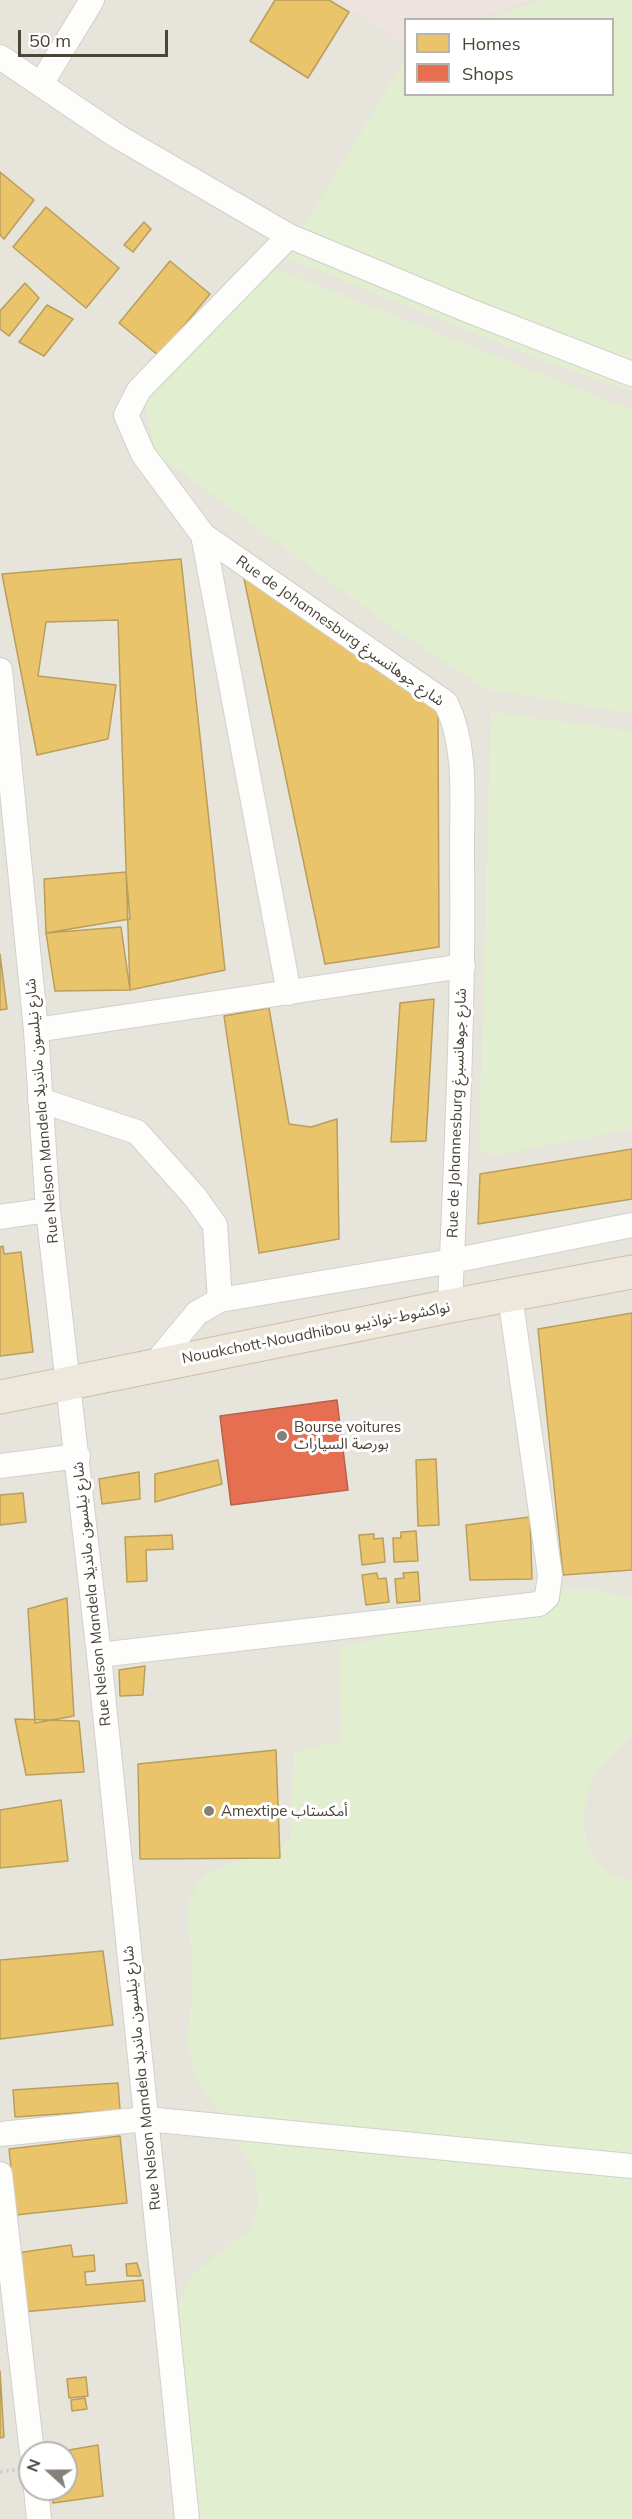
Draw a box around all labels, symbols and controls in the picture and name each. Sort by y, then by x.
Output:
scale bar [21,18,171,56]
legend [404,18,614,96]
text: 50 m [29,29,71,52]
text: Homes [462,32,521,55]
text: Shops [462,62,514,85]
street label: Rue de Johannesburg شارع جوهانسبرغ [232,552,448,710]
street label: Rue Nelson Mandela شارع نيلسون مانديلا [21,978,63,1244]
street label: Rue de Johannesburg شارع جوهانسبرغ [444,988,470,1238]
street label: Nouakchott-Nouadhibou نواكشوط-نواذيبو [180,1298,452,1368]
place label: Bourse voitures بورصة السيارات [294,1418,401,1453]
marker: Bourse voitures بورصة السيارات [275,1429,289,1443]
street label: Rue Nelson Mandela شارع نيلسون مانديلا [69,1461,115,1727]
place label: Amextipe أمكستاب [221,1802,348,1820]
marker: Amextipe أمكستاب [202,1804,216,1818]
street label: Rue Nelson Mandela شارع نيلسون مانديلا [119,1945,165,2211]
north arrow [18,2441,78,2501]
text: N [22,2456,45,2474]

